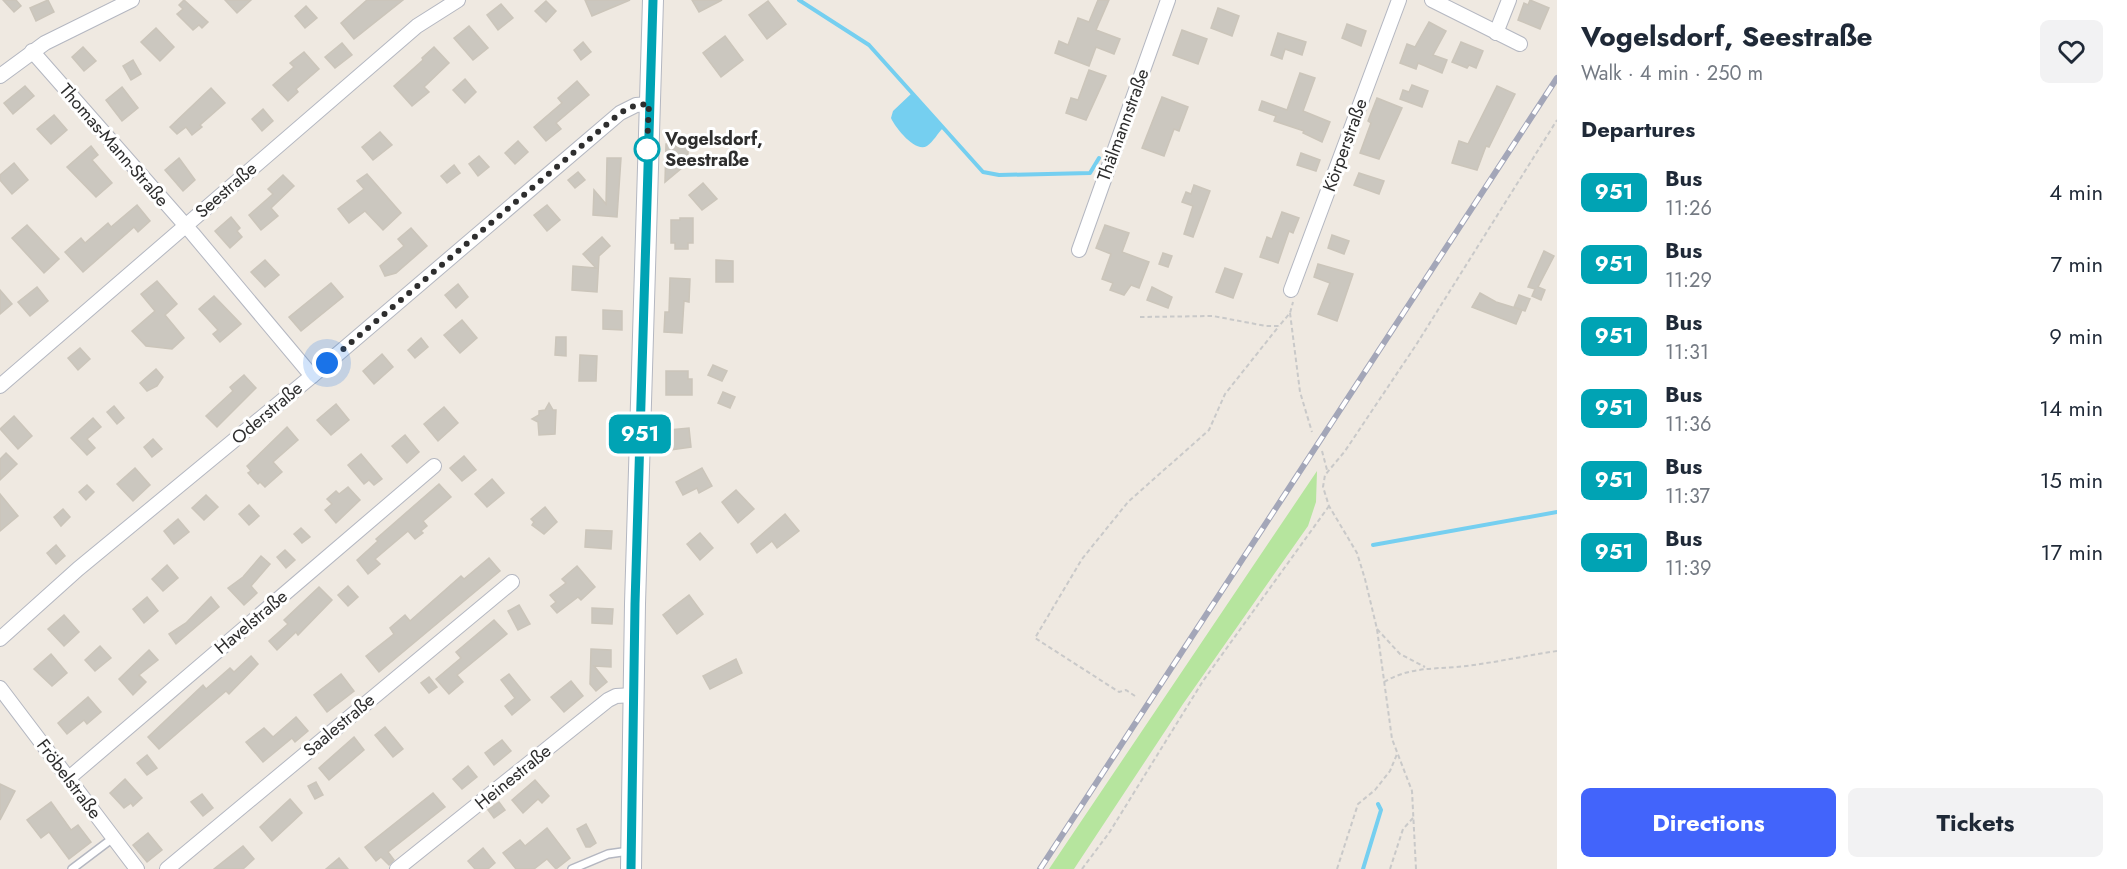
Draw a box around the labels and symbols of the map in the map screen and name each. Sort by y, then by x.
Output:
street label: Thälmannstraße [1091,65,1155,185]
street label: Thomas-Mann-Straße [53,78,175,212]
street label: Körperstraße [1316,95,1374,195]
place label: Vogelsdorf, Seestraße [664,126,763,173]
marker: Vogelsdorf, Seestraße [634,136,660,162]
street label: Seestraße [189,156,263,224]
your location [312,348,342,378]
street label: Oderstraße [226,375,308,451]
line badge: 951 [606,414,674,454]
street label: Havelstraße [209,584,293,660]
street label: Saalestraße [298,687,380,763]
street label: Fröbelstraße [30,734,108,824]
street label: Heinestraße [469,738,557,816]

